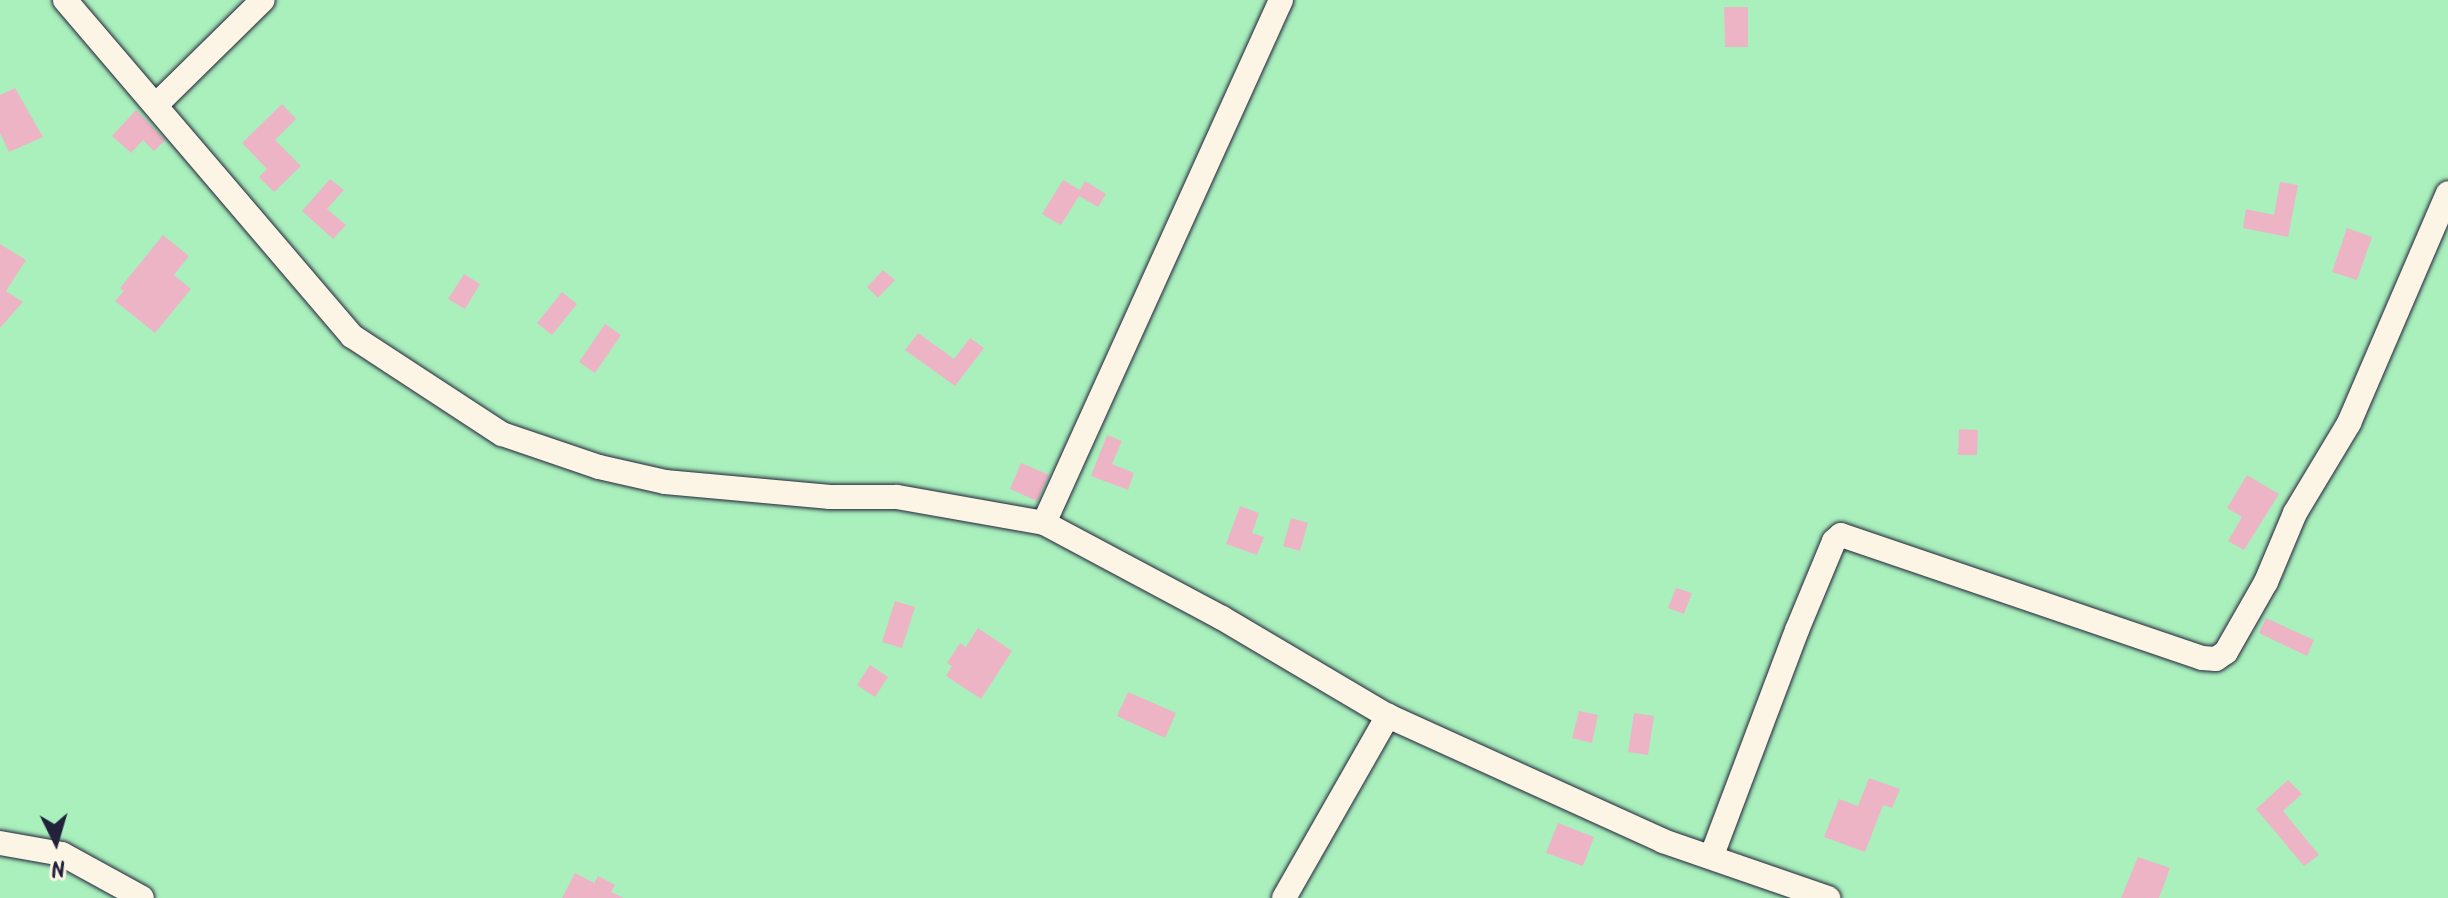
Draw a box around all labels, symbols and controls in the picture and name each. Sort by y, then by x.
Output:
north arrow [16,802,96,882]
text: N [50,848,67,884]

